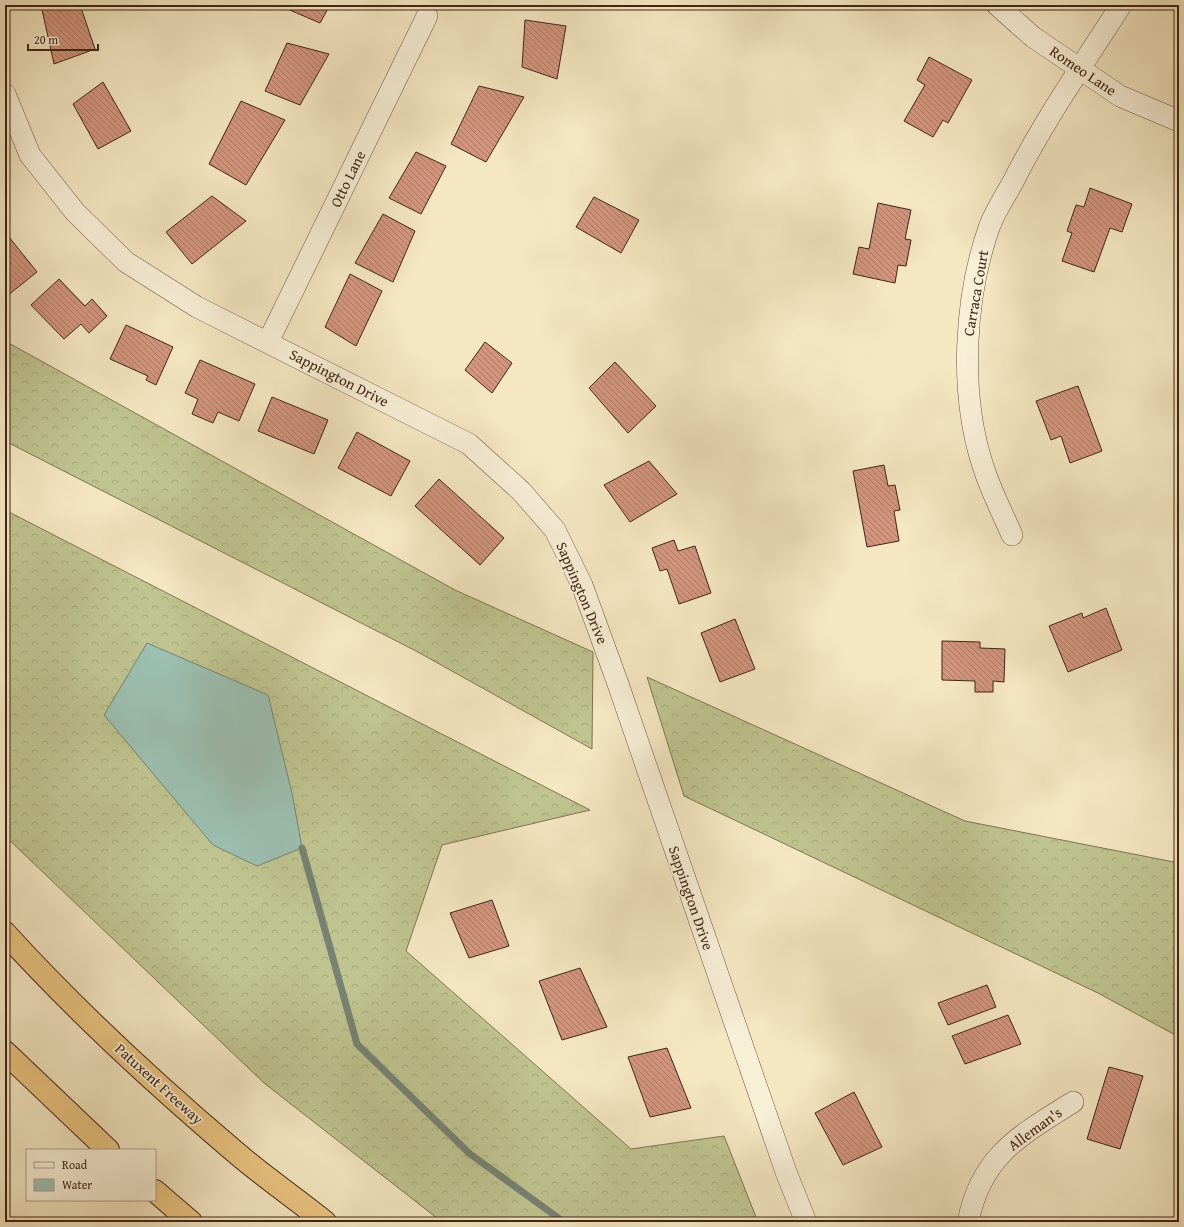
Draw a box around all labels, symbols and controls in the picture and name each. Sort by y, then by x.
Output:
scale bar [28,26,98,52]
text: 20 m [34,31,58,48]
street label: Romeo Lane [1046,41,1121,101]
street label: Otto Lane [325,147,370,211]
street label: Carraca Court [958,248,994,338]
street label: Sappington Drive [286,343,393,412]
street label: Sappington Drive [551,539,613,647]
street label: Sappington Drive [664,843,719,953]
street label: Patuxent Freeway [111,1038,209,1129]
street label: Alleman's [1003,1102,1066,1155]
legend [26,1149,156,1201]
text: Road [62,1156,88,1173]
text: Water [62,1176,92,1193]

